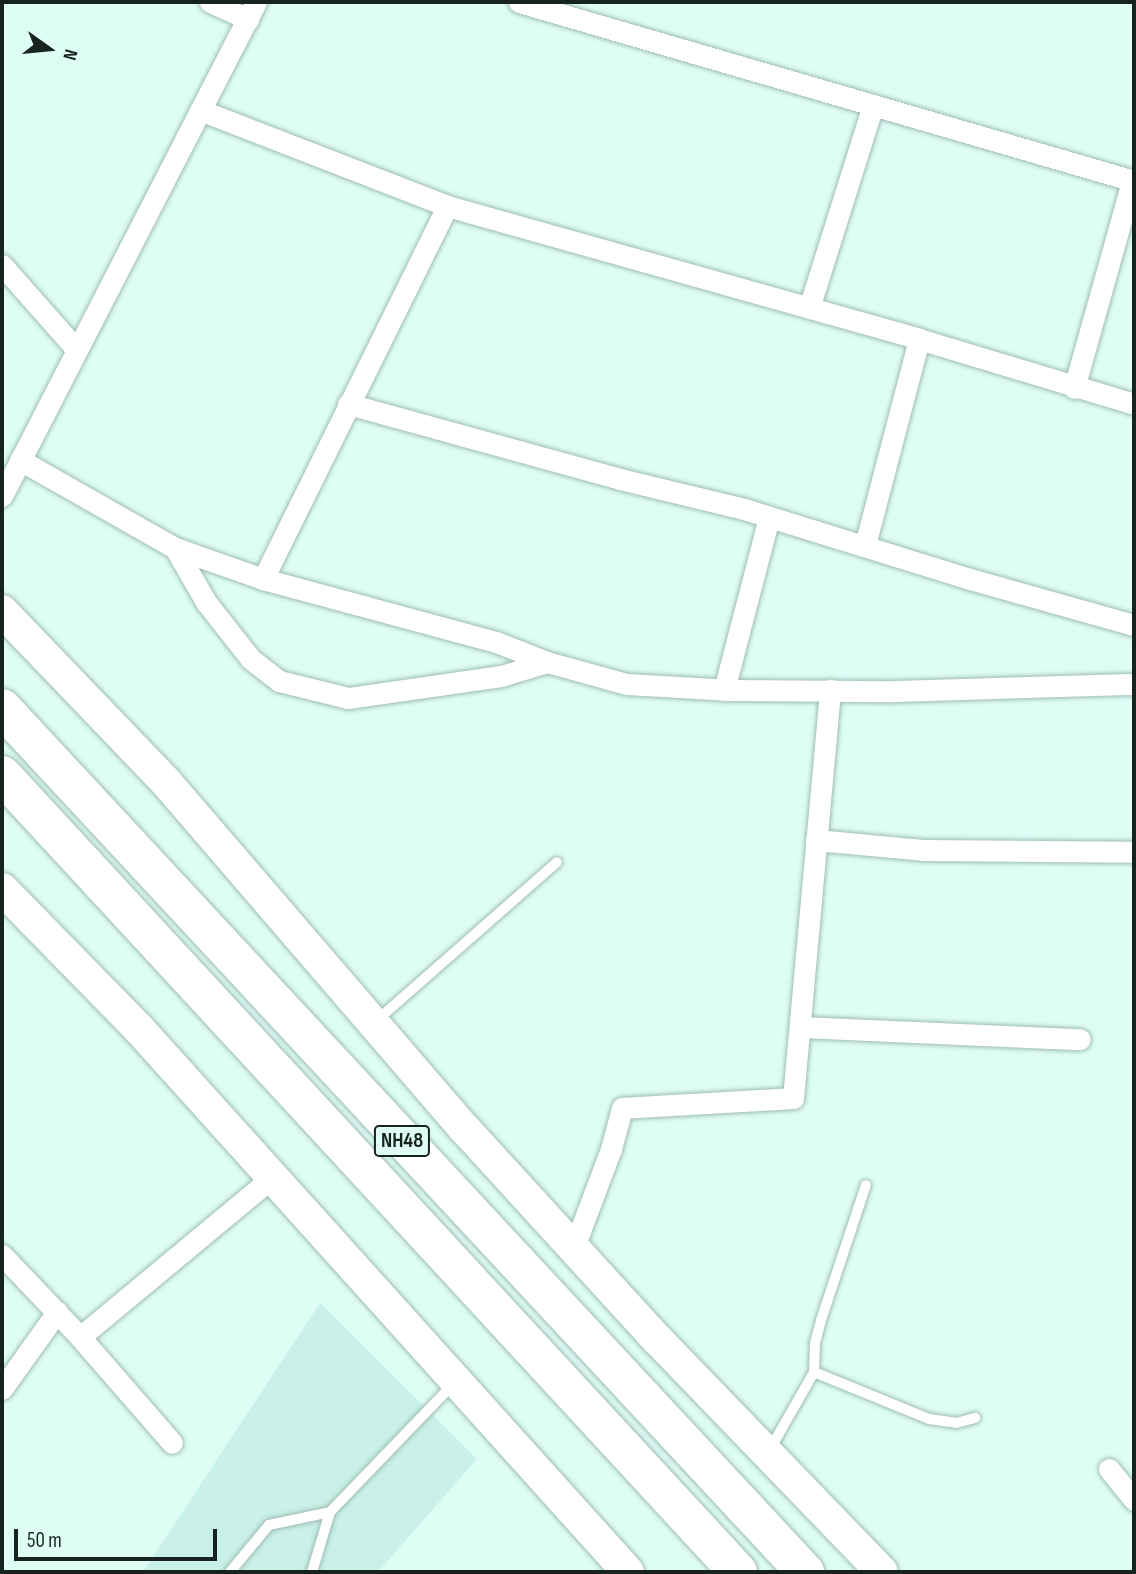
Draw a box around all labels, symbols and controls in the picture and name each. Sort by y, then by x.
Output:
north arrow [14,14,84,84]
text: N [57,47,82,62]
road number: NH48 [372,1124,432,1158]
scale bar [18,1514,220,1558]
text: 50 m [27,1528,62,1553]

